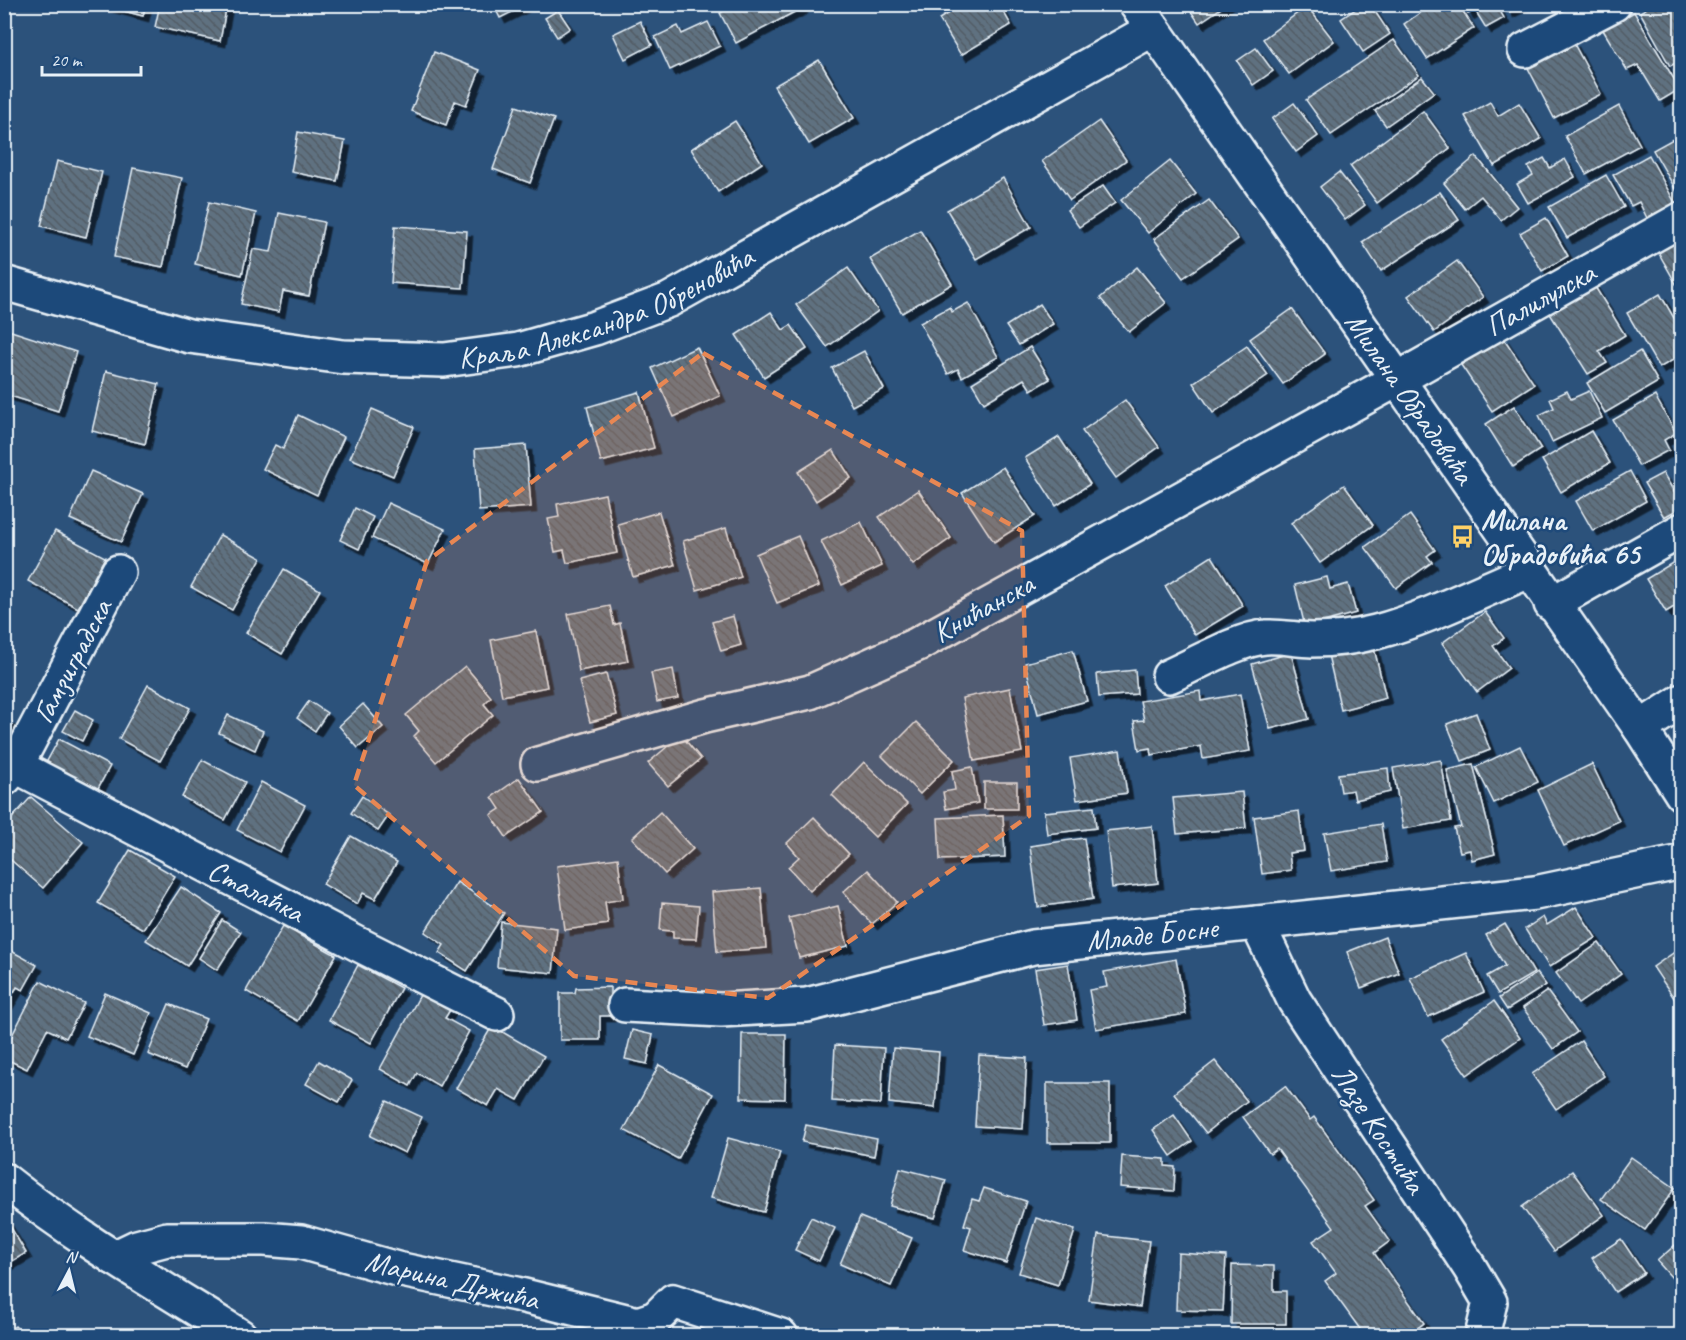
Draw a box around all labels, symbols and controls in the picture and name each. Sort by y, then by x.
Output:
scale bar [42,39,141,77]
text: 20 m [51,49,84,71]
street label: Краља Александра Обреновића [456,237,762,377]
street label: Палилулска [1478,252,1604,345]
street label: Милана Обрадовића [1337,305,1484,493]
place label: Милана Обрадовића 65 [1481,501,1643,573]
bus stop icon: Милана Обрадовића 65 [1450,524,1476,550]
street label: Книћанска [926,564,1042,651]
street label: Гамзиградска [24,591,121,729]
street label: Сталаћка [202,851,312,932]
street label: Младе Босне [1085,908,1222,960]
street label: Лазе Костића [1323,1057,1436,1202]
north arrow [39,1241,99,1301]
street label: Марина Држића [362,1242,544,1319]
text: N [65,1247,80,1268]

